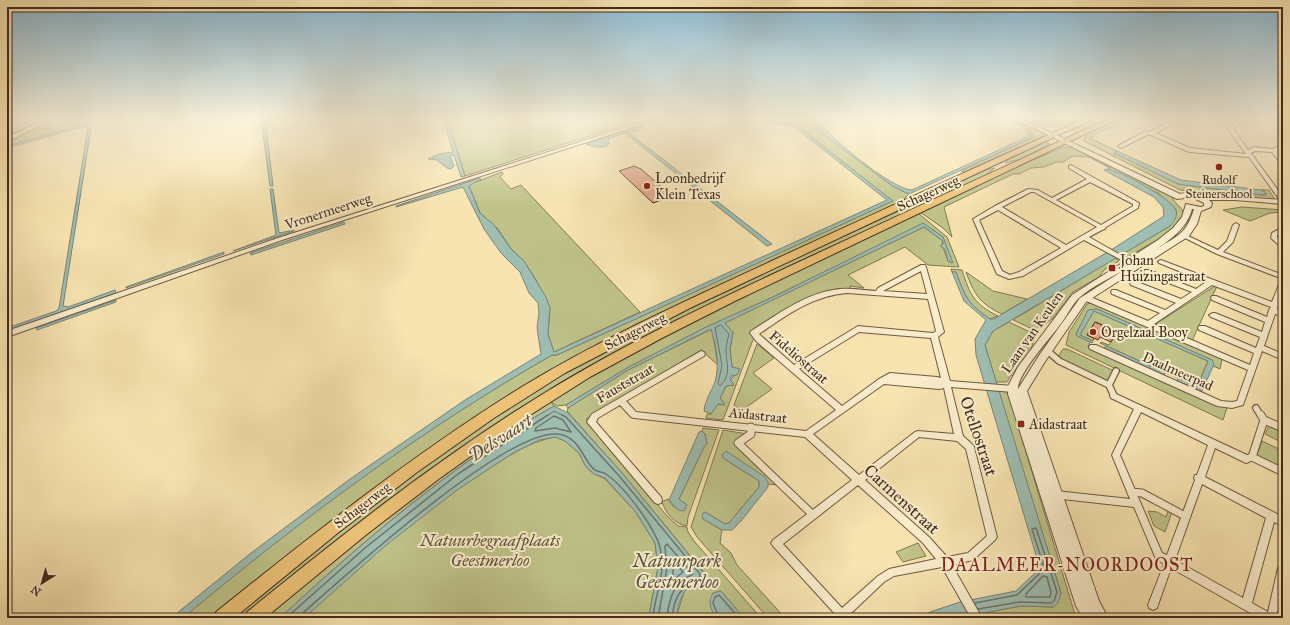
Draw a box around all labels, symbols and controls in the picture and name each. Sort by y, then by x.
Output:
marker: Rudolf Steinerschool [1214,162,1224,172]
place label: Loonbedrijf Klein Texas [655,170,726,203]
street label: Schagerweg [894,171,962,215]
place label: Rudolf Steinerschool [1186,173,1253,201]
marker: Loonbedrijf Klein Texas [642,181,652,191]
street label: Vronermeerweg [282,189,374,234]
place label: Johan Huizingastraat [1118,252,1206,285]
marker: Johan Huizingastraat [1107,263,1117,273]
street label: Laan van Keulen [998,288,1067,377]
street label: Schagerweg [602,309,669,354]
place label: Orgelzaal Booy [1101,324,1189,341]
street label: Fideliostraat [766,327,832,388]
marker: Orgelzaal Booy [1088,327,1098,337]
street label: Daalmeerpad [1140,348,1216,395]
street label: Fauststraat [593,360,657,407]
street label: Otellostraat [955,394,1002,479]
street label: Aïdastraat [727,404,788,427]
water label: Delsvaart [464,408,537,467]
place label: Aidastraat [1028,416,1087,433]
marker: Aidastraat [1016,419,1026,429]
street label: Carmenstraat [859,460,944,539]
street label: Schagerweg [331,478,394,532]
park label: Natuurbegraafplaats Geestmerloo [419,530,561,571]
water label: Natuurpark Geestmerloo [632,550,721,593]
district label: DAALMEER-NOORDOOST [940,554,1194,576]
north arrow [22,563,62,603]
text: N [28,582,44,599]

